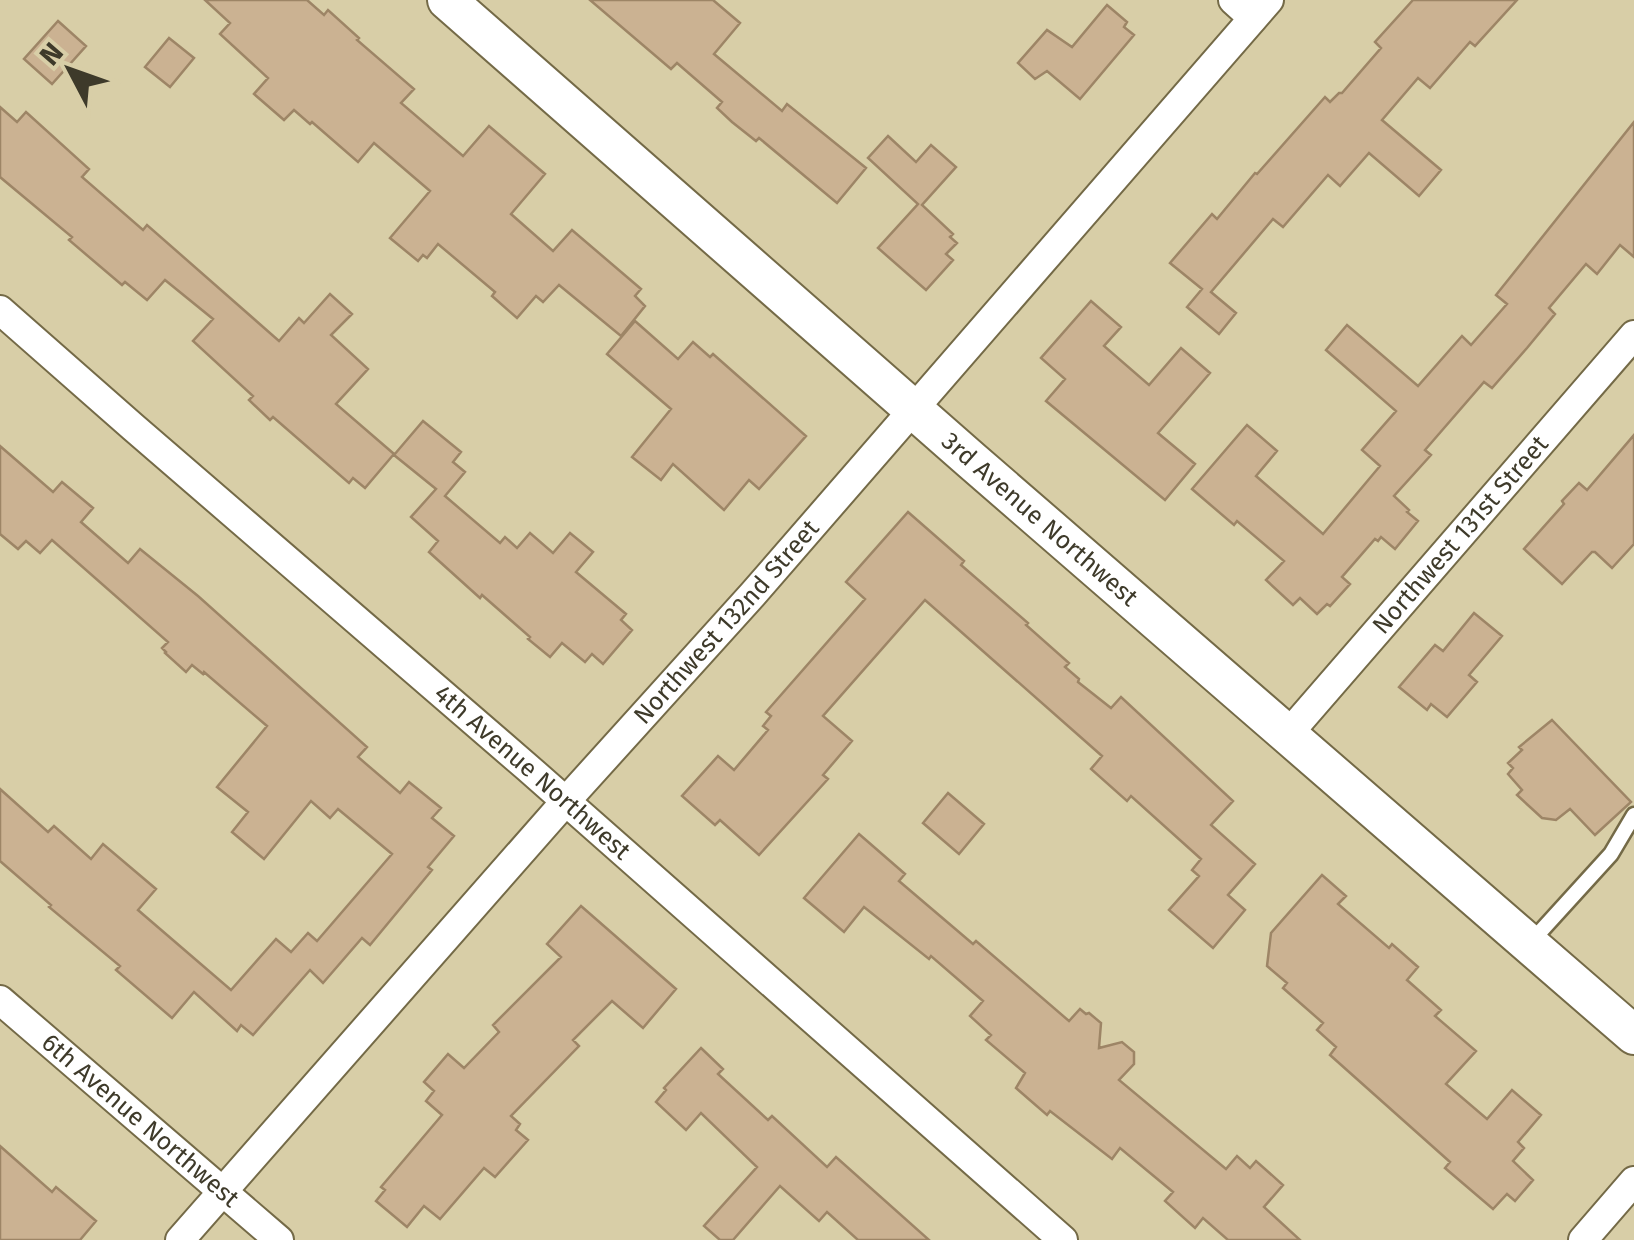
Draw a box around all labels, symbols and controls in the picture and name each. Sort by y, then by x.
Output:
north arrow [20,20,120,120]
text: N [33,36,70,72]
street label: 3rd Avenue Northwest [935,426,1145,613]
street label: Northwest 131st Street [1367,429,1555,640]
street label: Northwest 132nd Street [628,513,826,730]
street label: 4th Avenue Northwest [428,679,637,867]
street label: 6th Avenue Northwest [35,1028,246,1214]

